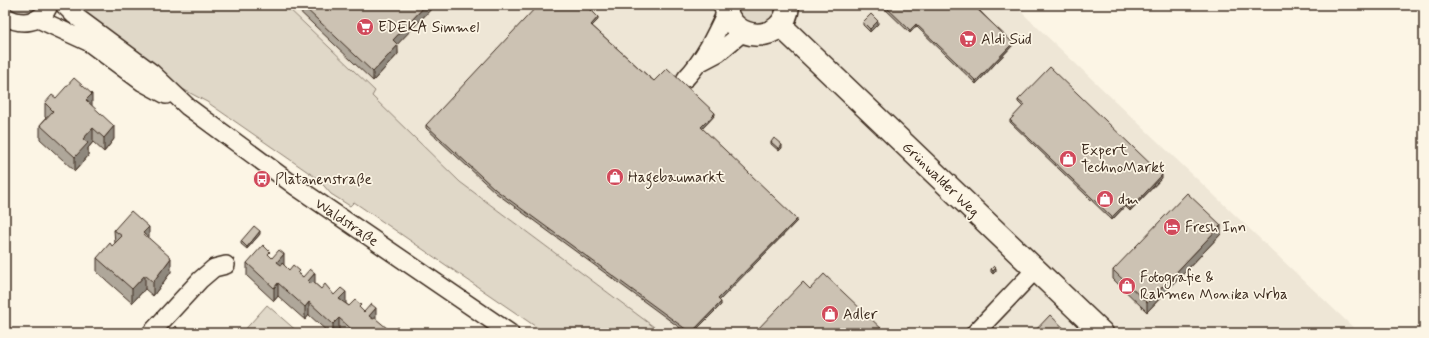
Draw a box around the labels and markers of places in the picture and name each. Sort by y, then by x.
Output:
supermarket icon: EDEKA Simmel [355,17,375,37]
place label: EDEKA Simmel [378,18,479,38]
supermarket icon: Aldi Süd [958,29,978,49]
place label: Aldi Süd [981,30,1032,50]
place label: Expert TechnoMarkt [1081,141,1165,178]
shop icon: Expert TechnoMarkt [1058,149,1078,169]
shop icon: Hagebaumarkt [605,167,625,187]
place label: Hagebaumarkt [628,168,725,189]
bus stop icon: Platanenstraße [252,169,272,189]
place label: Platanenstraße [275,170,372,190]
shop icon: dm [1095,189,1115,209]
place label: dm [1118,190,1139,210]
hotel icon: Fresh Inn [1162,217,1182,237]
place label: Fresh Inn [1185,218,1246,238]
place label: Fotografie & Rahmen Monika Wrba [1140,268,1288,305]
shop icon: Fotografie & Rahmen Monika Wrba [1117,276,1137,296]
shop icon: Adler [820,304,840,324]
place label: Adler [843,305,878,325]

